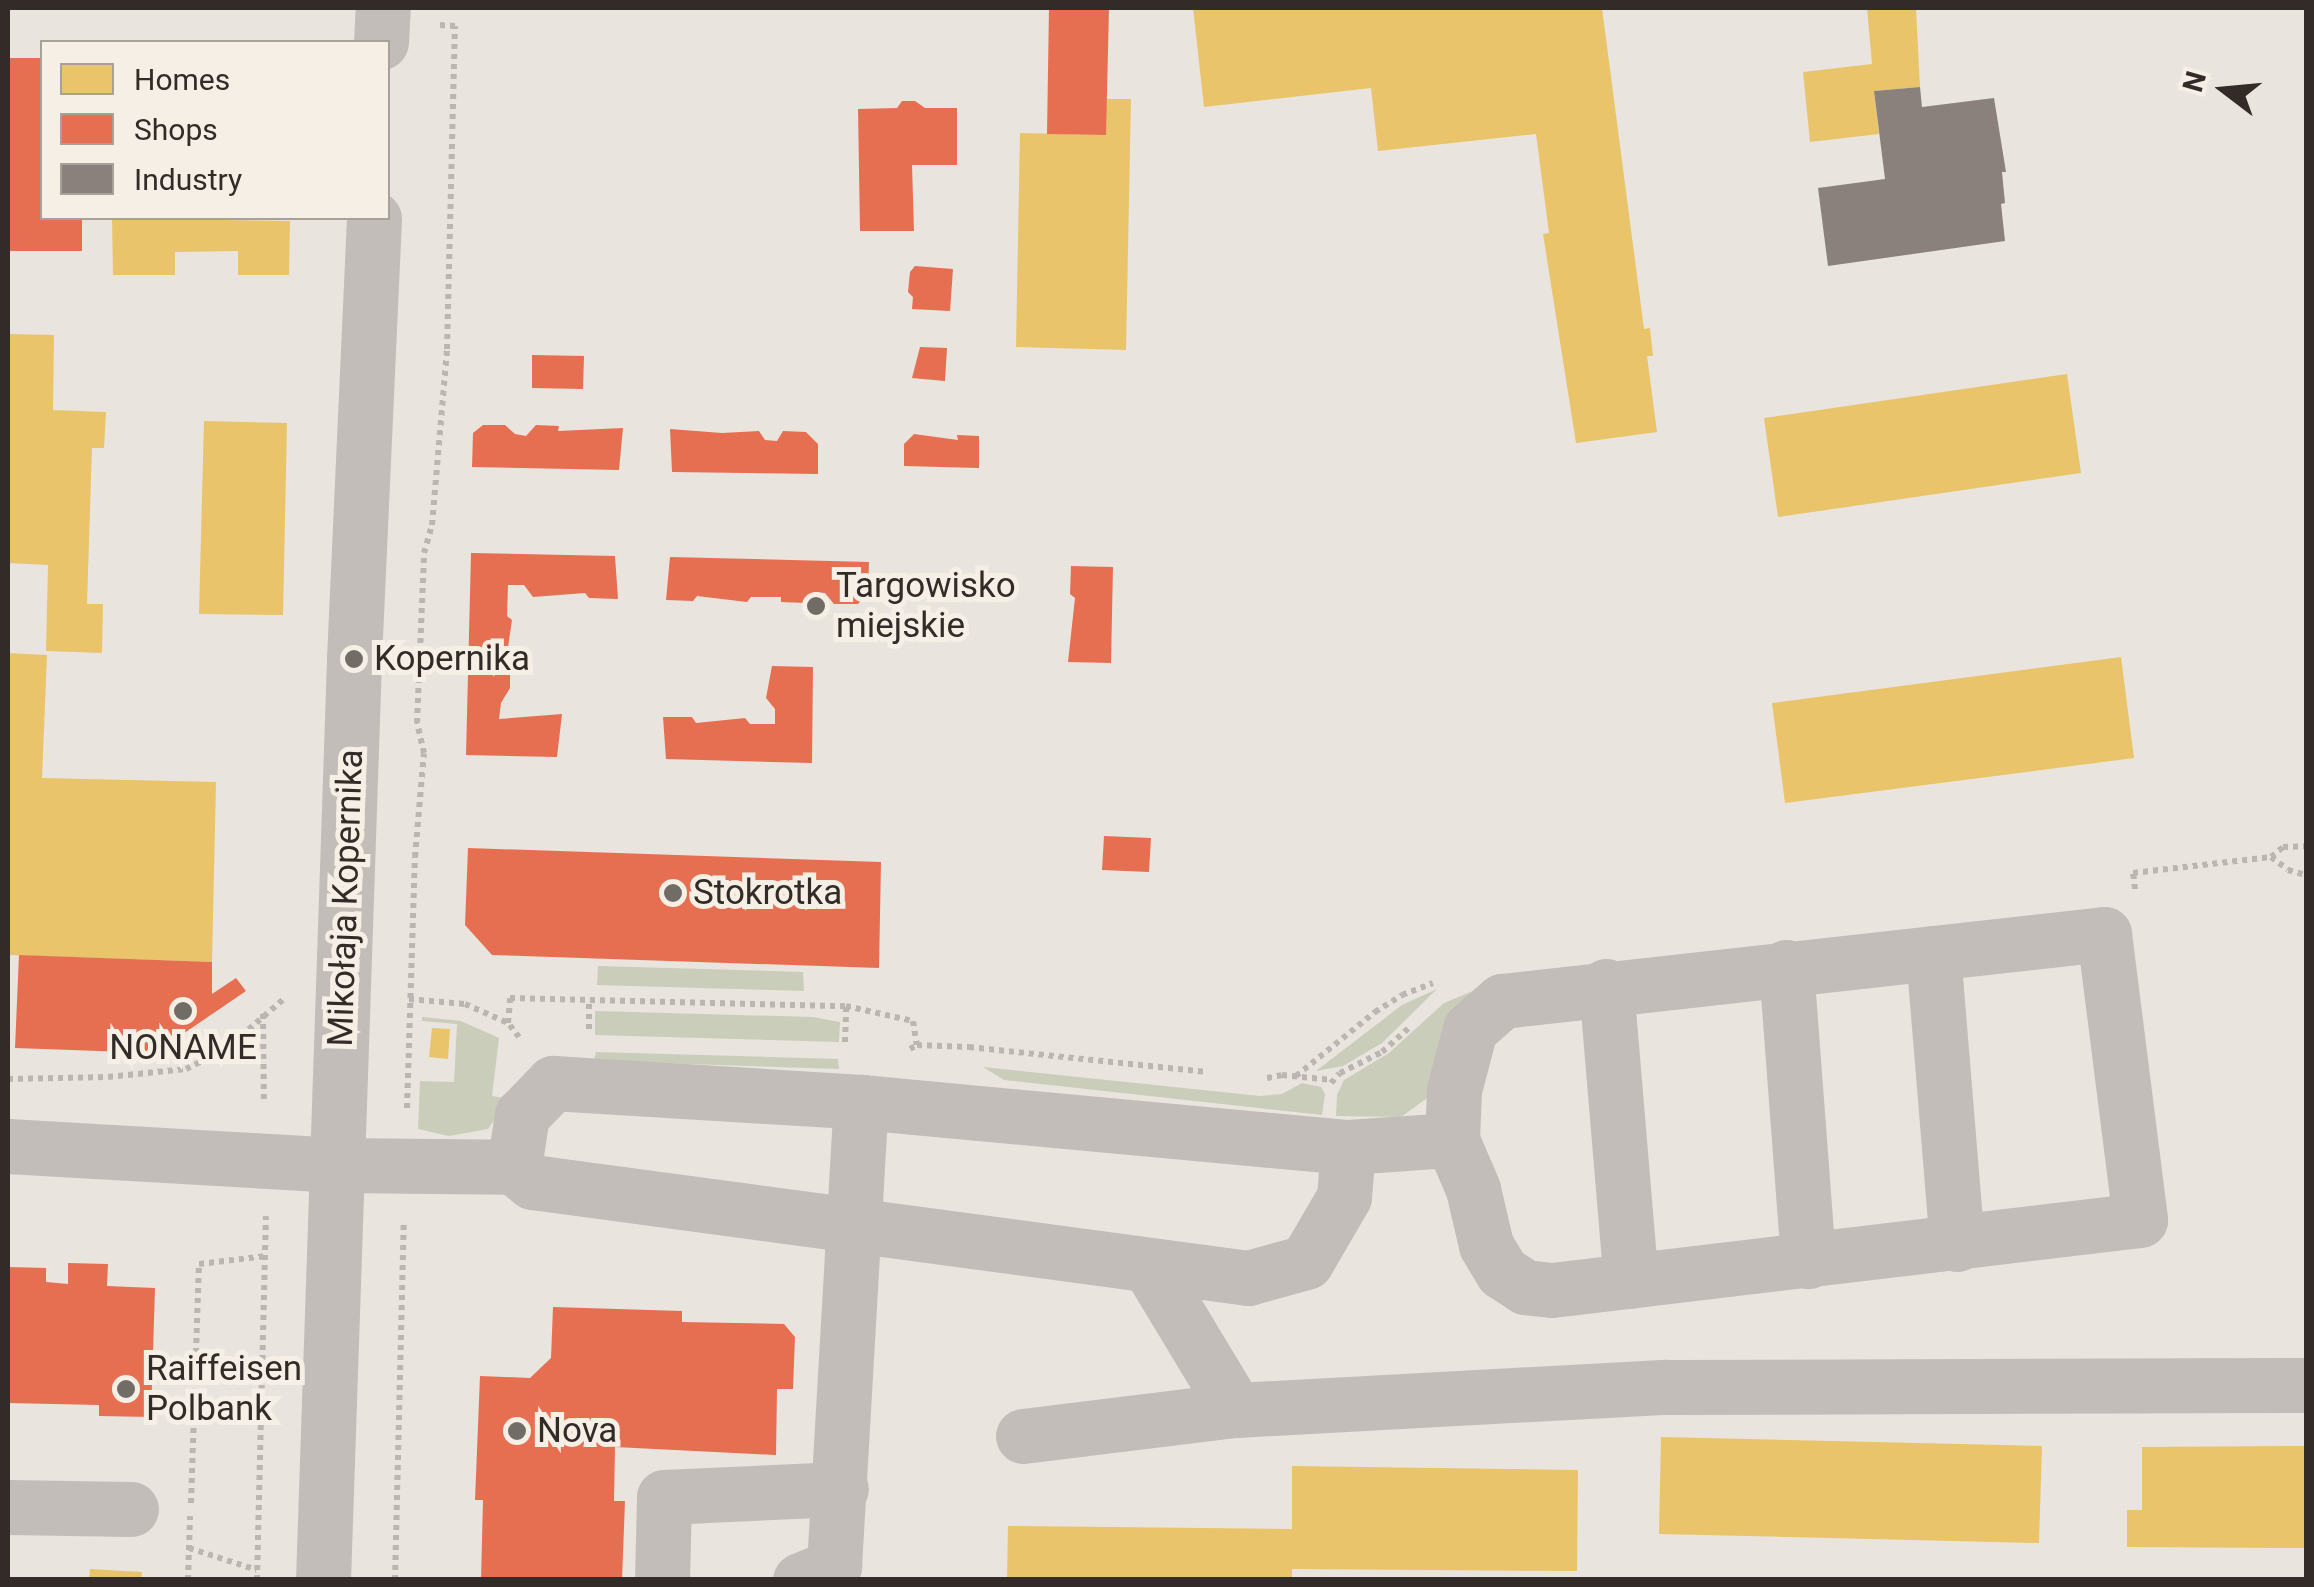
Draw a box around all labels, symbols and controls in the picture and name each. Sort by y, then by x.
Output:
legend [40,40,390,220]
north arrow [2174,40,2274,140]
text: Homes [134,62,230,97]
text: N [2176,68,2213,96]
text: Shops [134,112,218,147]
text: Industry [134,162,242,197]
place label: Targowisko miejskie [836,565,1016,647]
marker: Targowisko miejskie [805,595,827,617]
place label: Kopernika [374,638,530,680]
marker: Kopernika [343,648,365,670]
street label: Mikołaja Kopernika [320,749,372,1047]
place label: Stokrotka [693,872,842,914]
marker: Stokrotka [662,882,684,904]
marker: NONAME [172,1000,194,1022]
place label: NONAME [109,1027,257,1069]
place label: Raiffeisen Polbank [146,1348,302,1430]
marker: Raiffeisen Polbank [115,1378,137,1400]
place label: Nova [537,1410,617,1452]
marker: Nova [506,1420,528,1442]

